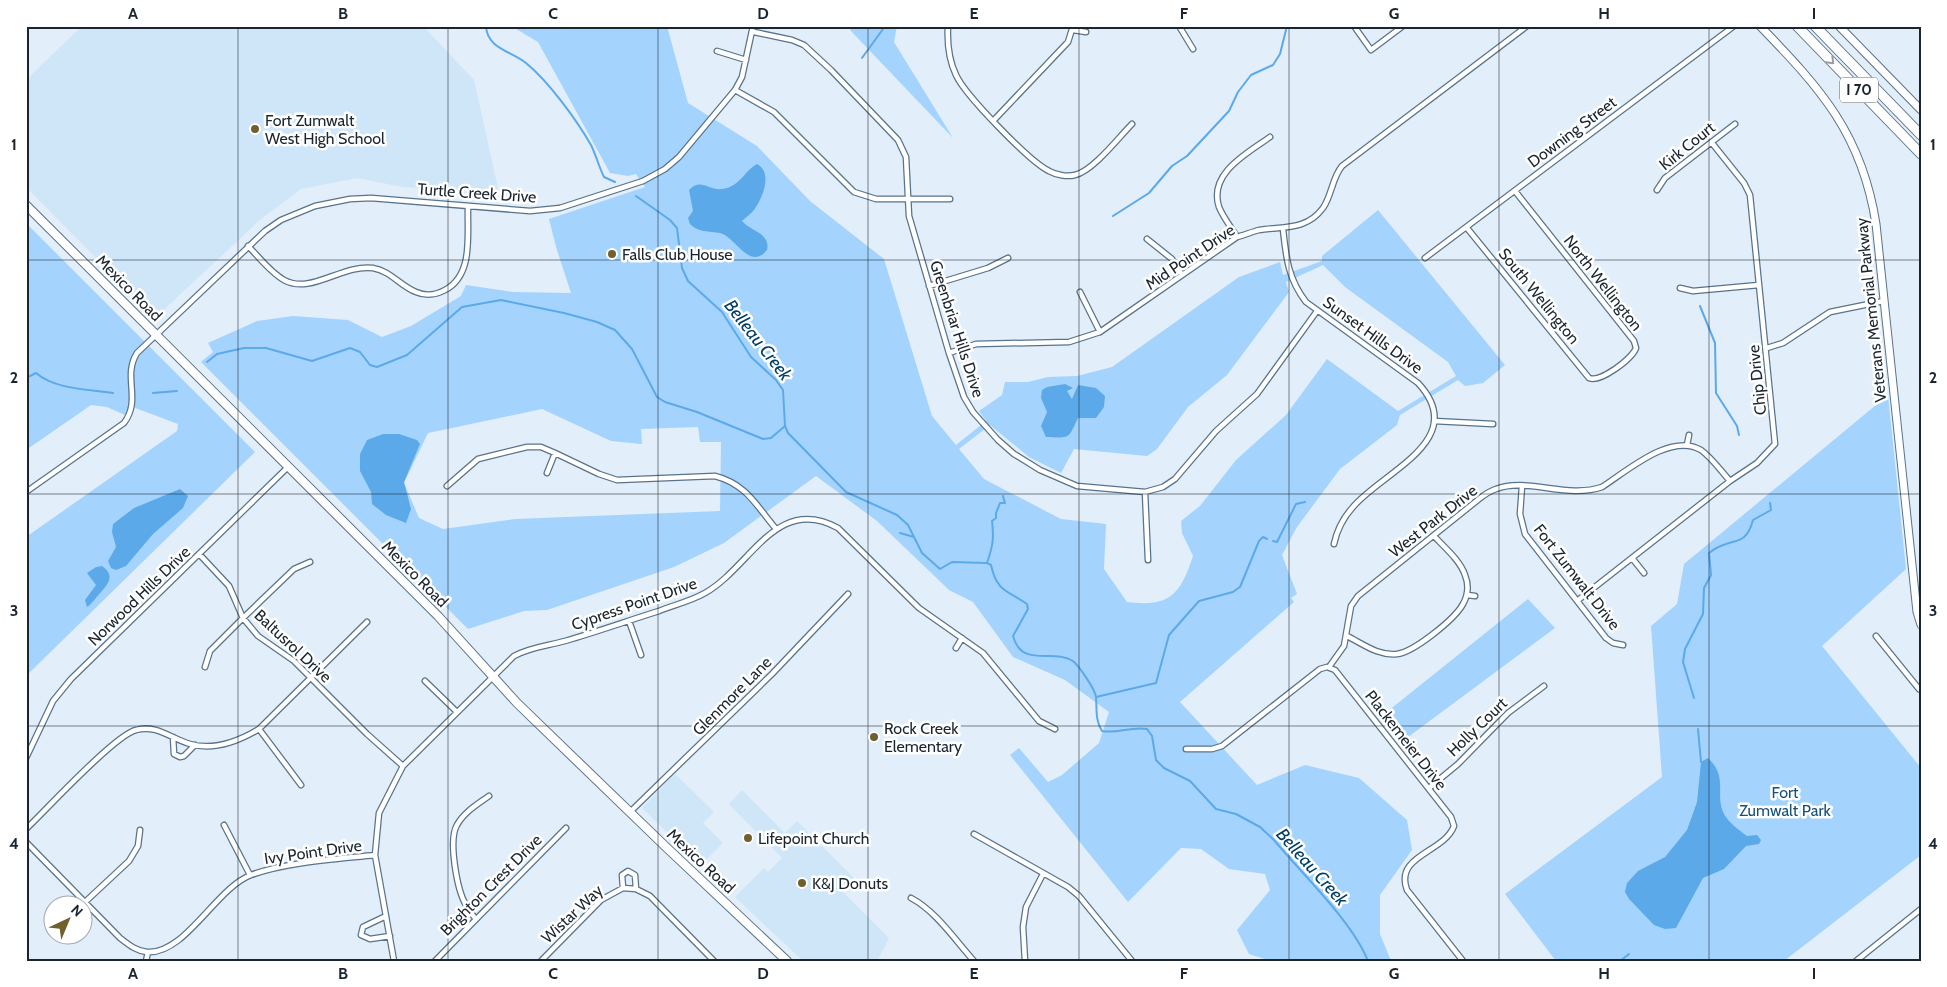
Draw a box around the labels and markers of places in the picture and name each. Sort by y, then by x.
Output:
place label: Fort Zumwalt West High School [265,111,385,148]
marker: Fort Zumwalt West High School [249,123,261,135]
place label: Falls Club House [622,245,732,264]
marker: Falls Club House [606,248,618,260]
place label: Rock Creek Elementary [884,719,962,756]
marker: Rock Creek Elementary [868,731,880,743]
place label: Lifepoint Church [758,829,869,848]
marker: Lifepoint Church [742,832,754,844]
place label: K&J Donuts [812,874,888,893]
marker: K&J Donuts [796,877,808,889]

